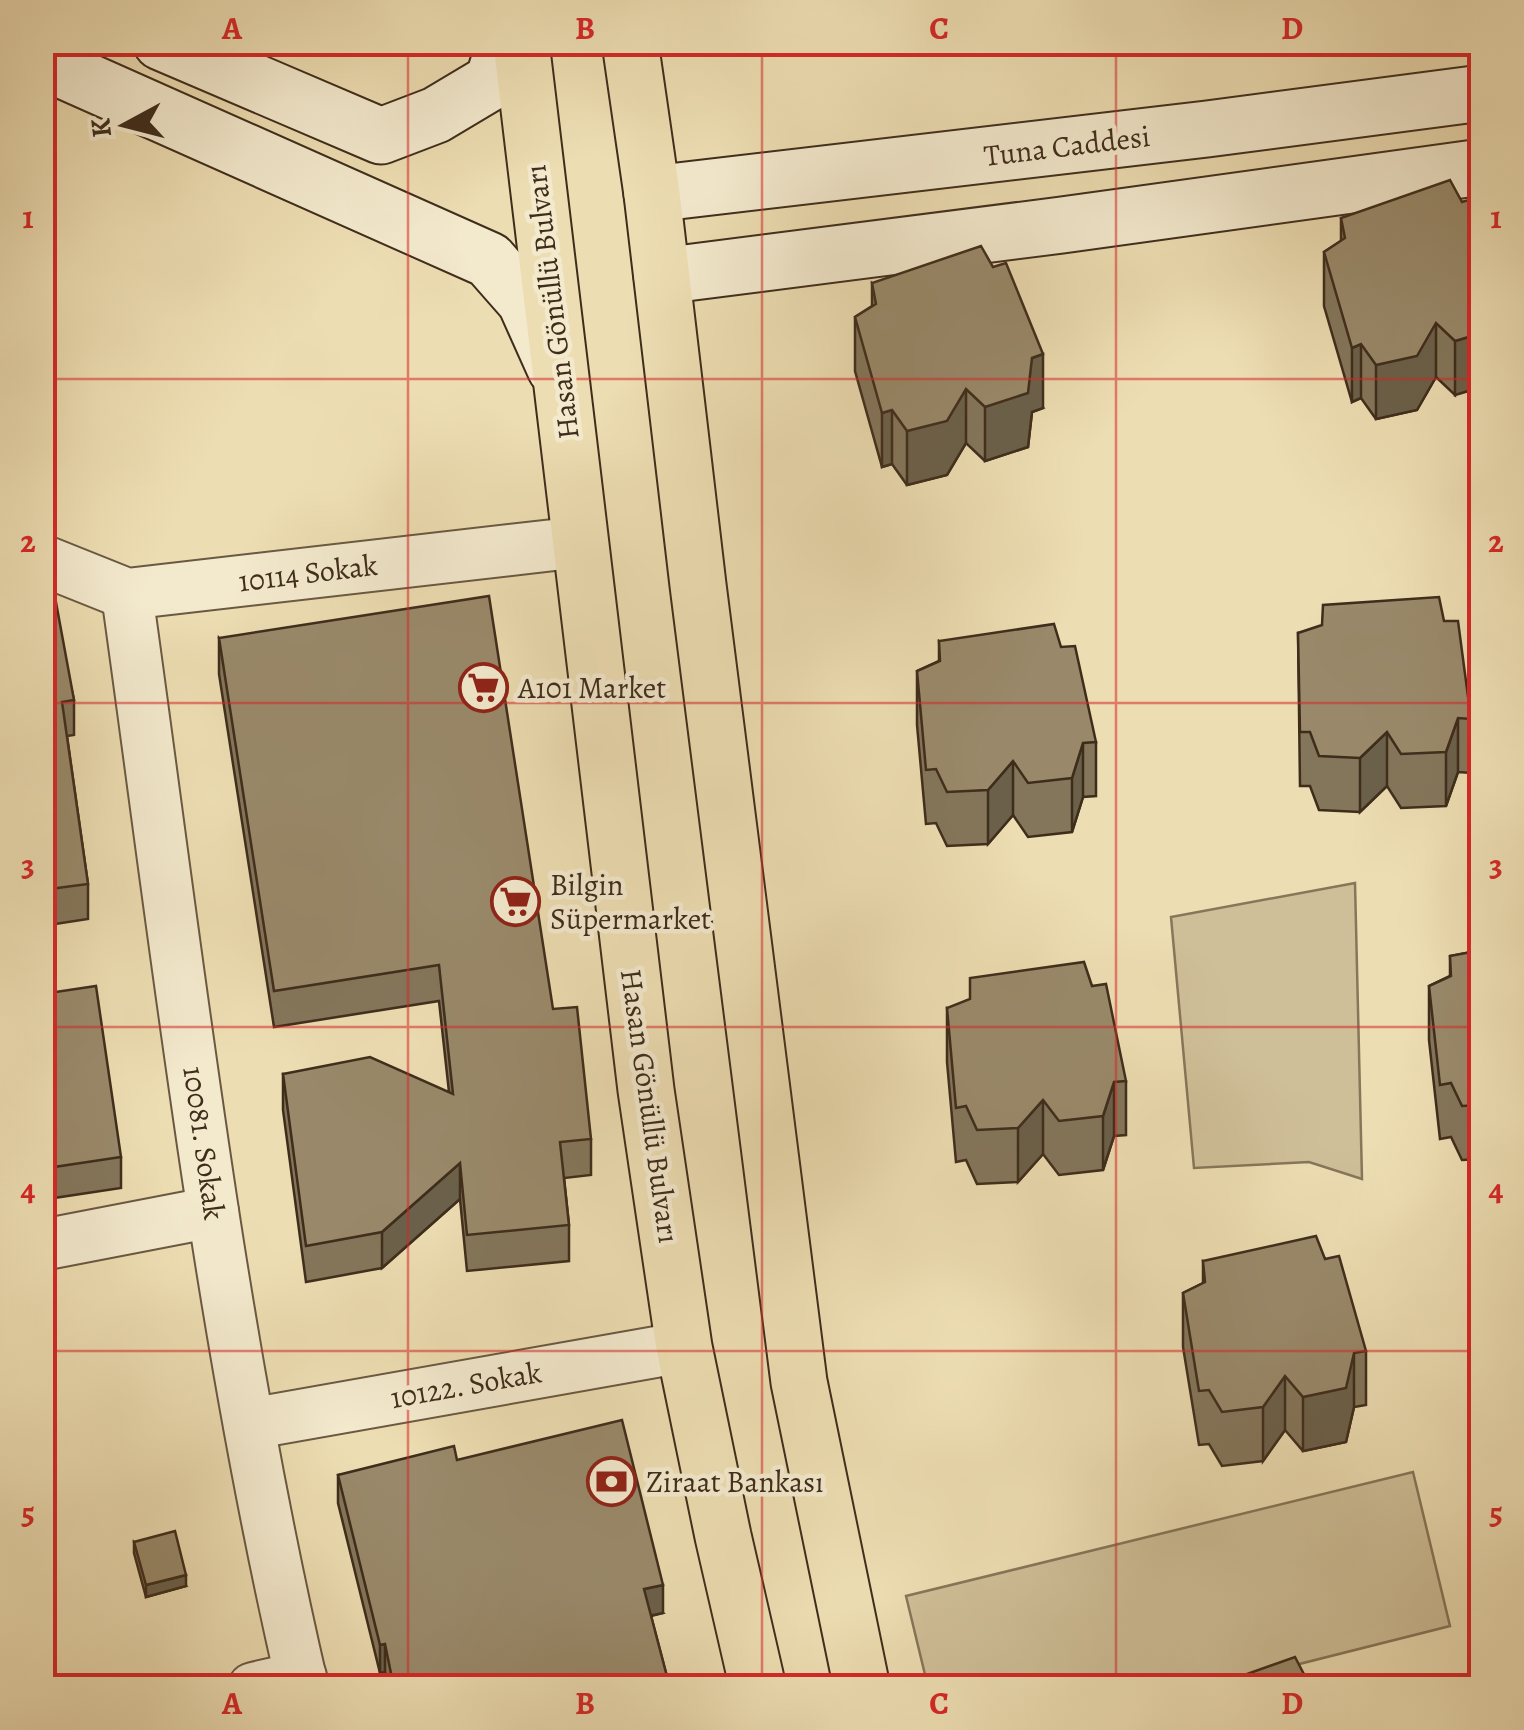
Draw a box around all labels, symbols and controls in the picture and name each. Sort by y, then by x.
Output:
text: A [221,6,243,50]
text: B [575,6,595,50]
text: C [929,6,949,50]
text: D [1281,6,1303,50]
north arrow [75,75,175,175]
text: K [81,116,121,139]
street label: Tuna Caddesi [982,116,1152,176]
street label: Hasan Gönüllü Bulvarı [515,162,589,442]
text: 1 [22,195,34,239]
text: 1 [1490,195,1502,239]
text: 2 [20,519,36,563]
text: 2 [1488,519,1504,563]
street label: 10114 Sokak [236,545,380,601]
supermarket icon: A101 Market [457,662,509,714]
place label: A101 Market [517,668,666,708]
text: 3 [21,843,35,887]
text: 3 [1489,843,1503,887]
place label: Bilgin Süpermarket [550,865,711,939]
supermarket icon: Bilgin Süpermarket [489,876,541,928]
street label: Hasan Gönüllü Bulvarı [611,966,689,1246]
street label: 10081. Sokak [173,1063,235,1223]
text: 4 [20,1167,36,1211]
text: 4 [1488,1167,1504,1211]
street label: 10122. Sokak [387,1352,545,1418]
bank icon: Ziraat Bankası [585,1456,637,1508]
place label: Ziraat Bankası [646,1462,824,1502]
text: 5 [21,1491,35,1535]
text: 5 [1489,1491,1503,1535]
text: A [221,1681,243,1725]
text: B [575,1681,595,1725]
text: C [929,1681,949,1725]
text: D [1281,1681,1303,1725]

